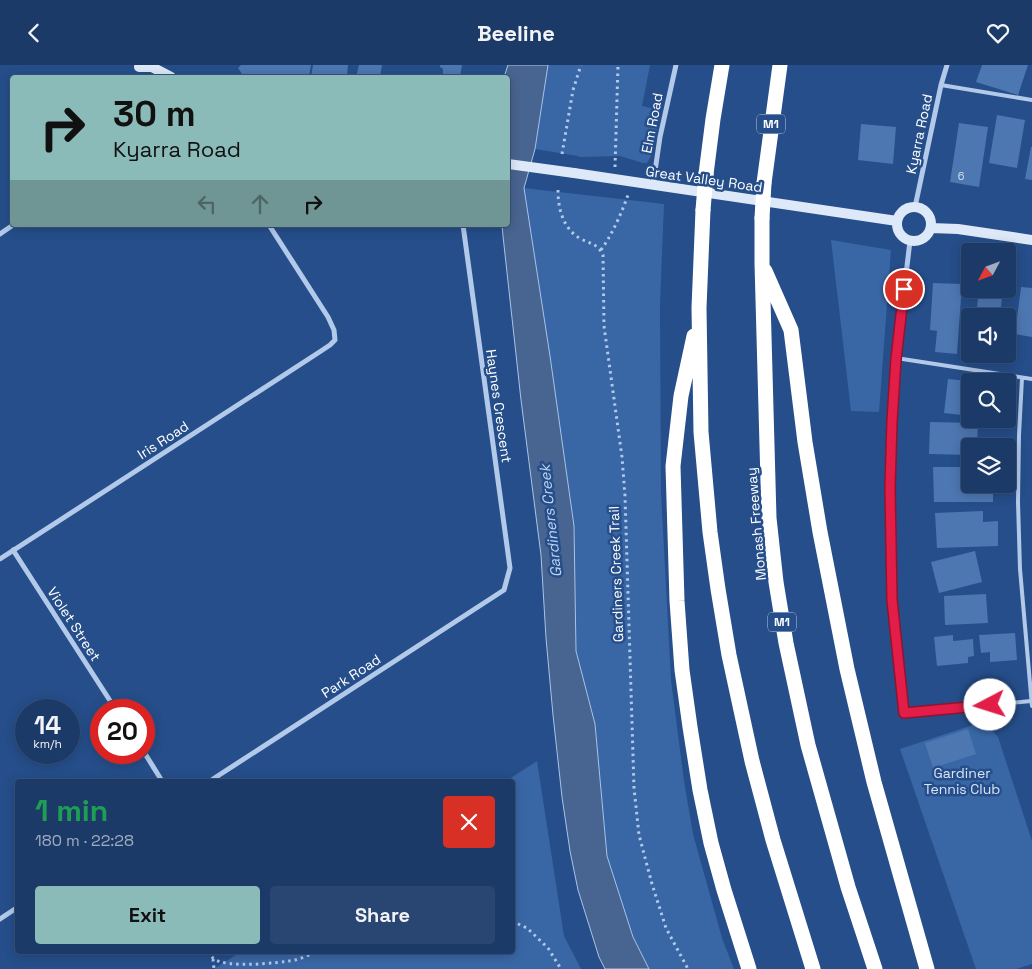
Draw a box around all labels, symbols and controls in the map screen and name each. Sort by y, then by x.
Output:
icon: back [20,19,48,47]
text: Beeline [477,19,555,47]
icon: heart [984,19,1012,47]
street label: Elm Road [637,91,667,155]
text: 30 m [113,92,196,136]
street label: Kyarra Road [902,92,936,176]
icon: right [30,95,95,160]
road number: M1 [757,115,785,133]
text: Kyarra Road [113,135,241,163]
street label: Great Valley Road [644,162,764,196]
house number: 6 [958,169,965,183]
icon: left [193,190,221,218]
icon: ahead [246,190,274,218]
icon: right [299,190,327,218]
north arrow [961,243,1016,297]
map controls [961,243,1016,493]
pin [883,268,925,310]
icon: arrive [890,275,918,303]
button: sound [961,308,1016,363]
street label: Haynes Crescent [482,348,516,464]
button: search [961,373,1016,428]
street label: Iris Road [134,417,192,463]
button: layers [961,438,1016,493]
water label: Gardiners Creek [534,462,565,578]
street label: Monash Freeway [742,467,770,581]
street label: Gardiners Creek Trail [605,506,627,642]
street label: Violet Street [43,583,105,665]
road number: M1 [768,613,796,631]
street label: Park Road [318,650,384,702]
position arrow [963,678,1015,730]
speed limit sign: 20 [90,699,155,764]
text: 14 [34,709,61,741]
text: km/h [33,736,62,752]
park label: Gardiner Tennis Club [924,764,1000,798]
text: 1 min [35,791,108,830]
button: close [443,796,495,848]
text: 180 m · 22:28 [35,830,134,851]
button: Exit [35,886,260,944]
button: Share [270,886,495,944]

